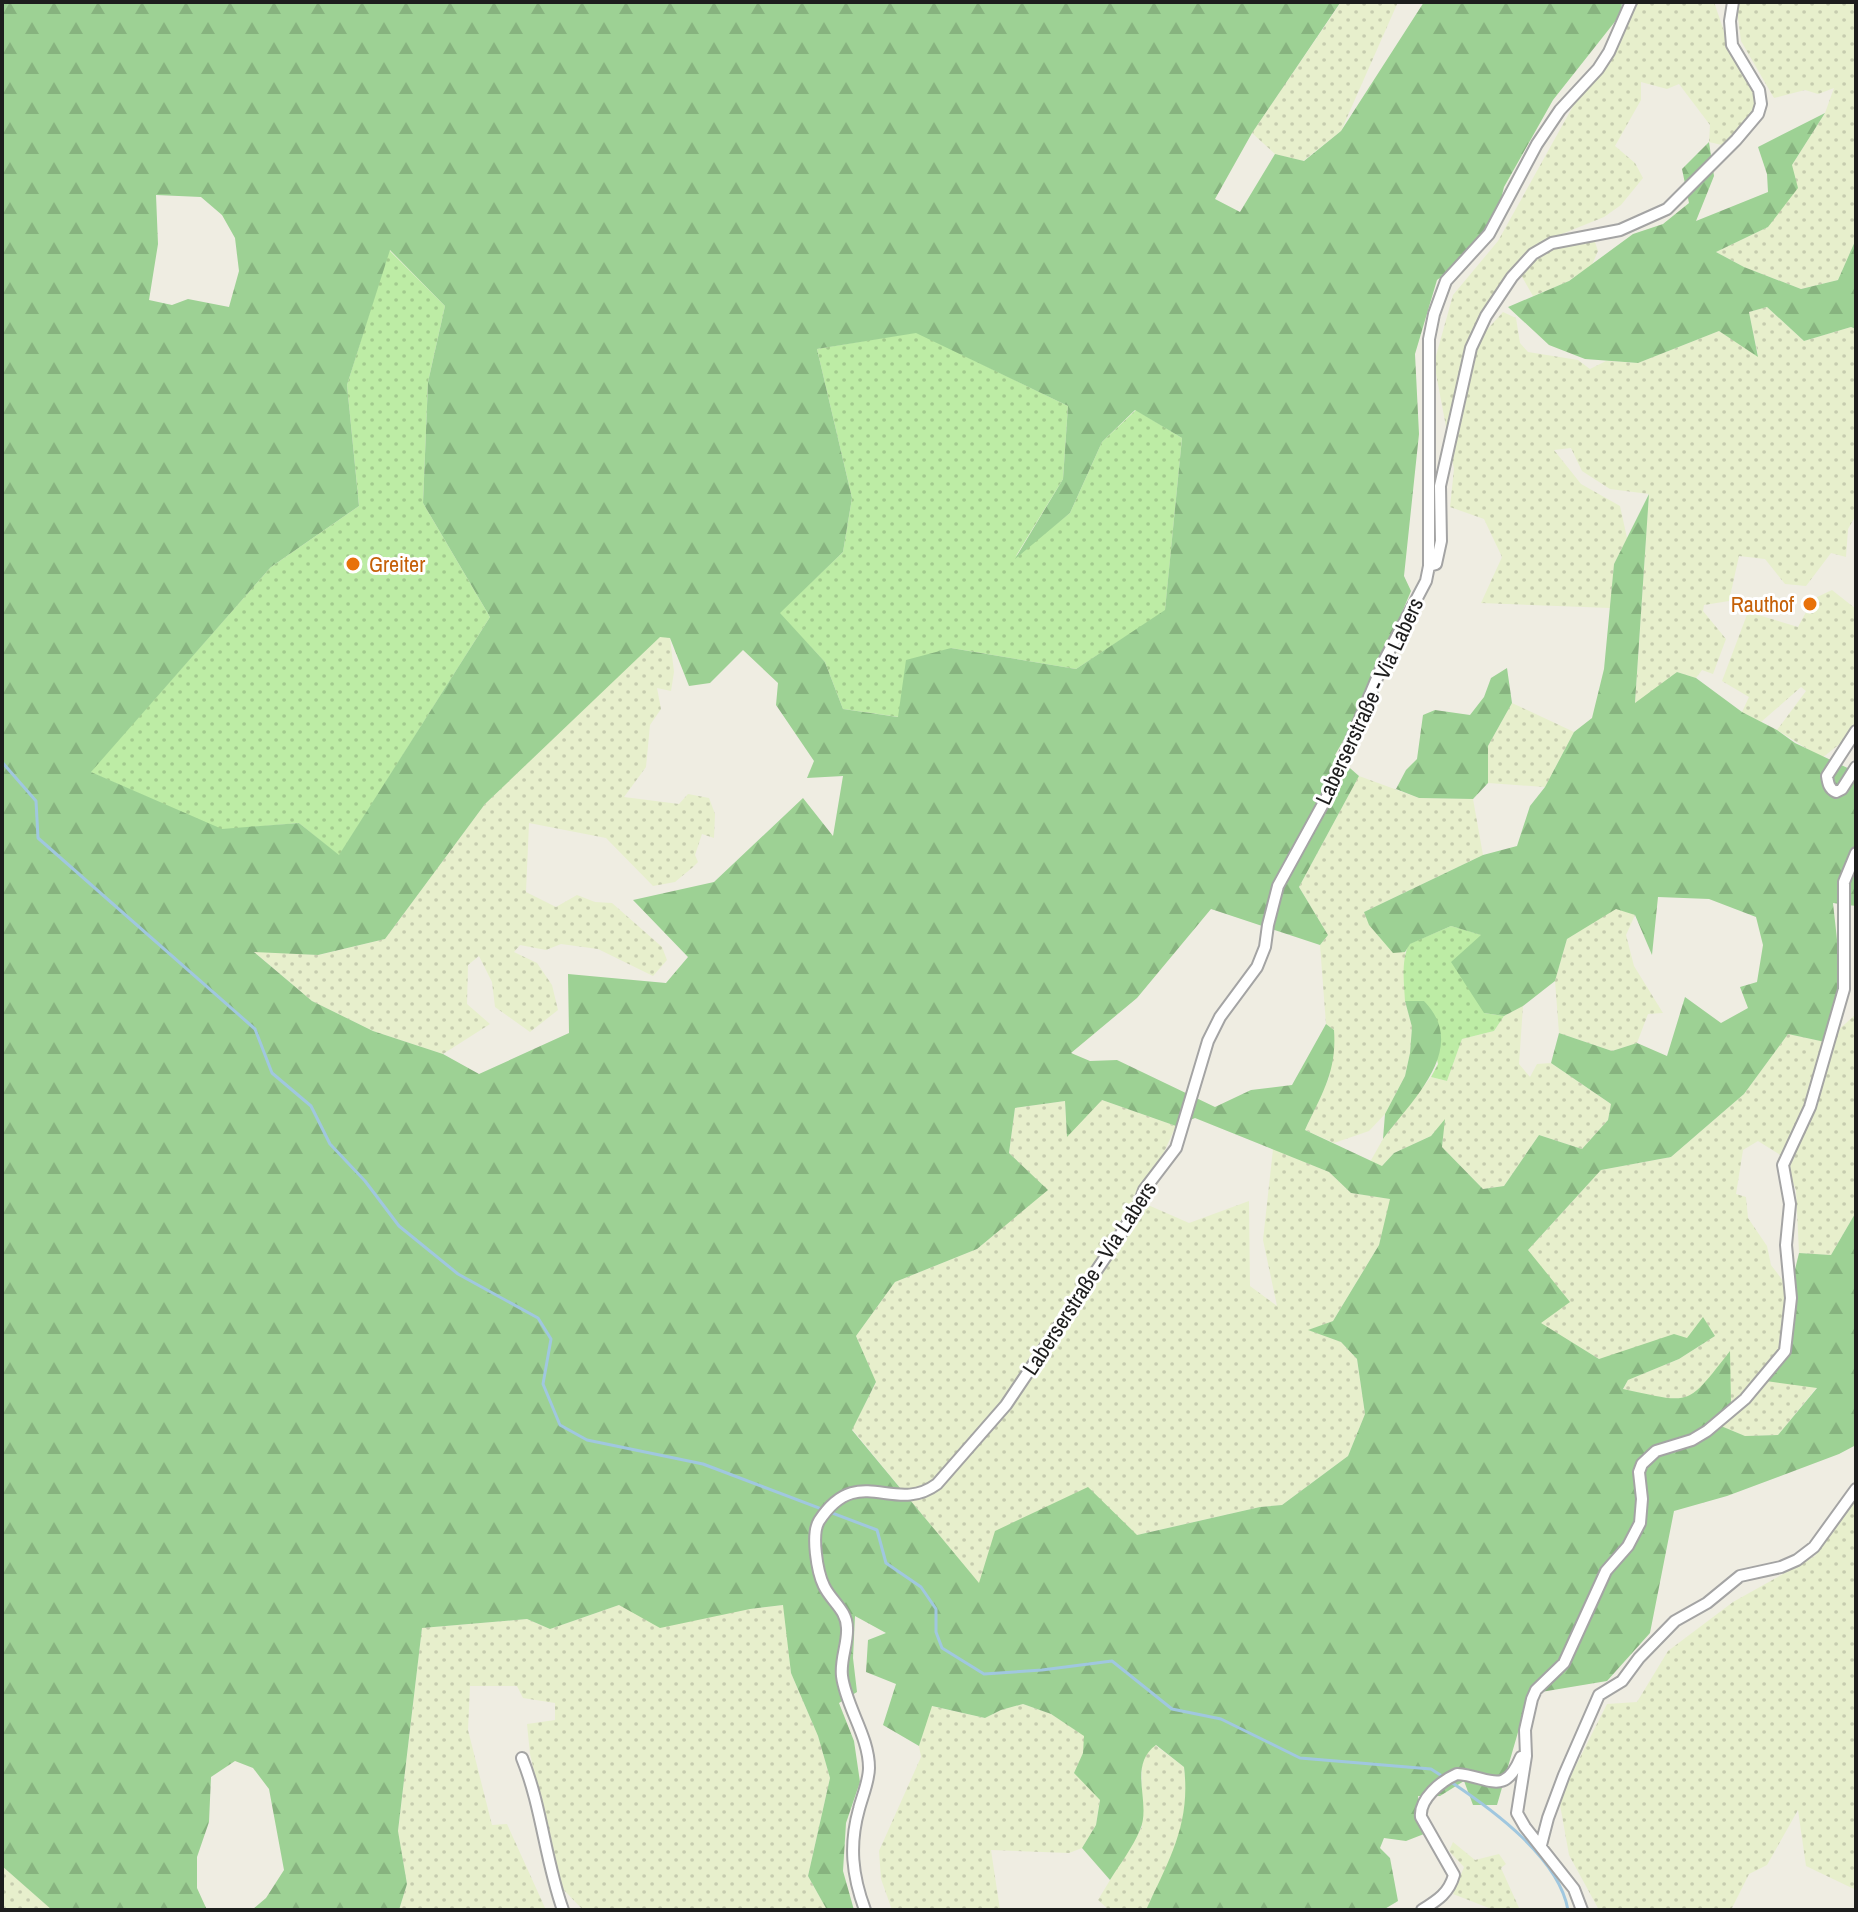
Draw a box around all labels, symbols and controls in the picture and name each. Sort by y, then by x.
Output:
place label: Greiter [369,549,425,579]
marker: Greiter [344,555,362,573]
place label: Rauthof [1731,589,1795,619]
street label: Laberserstraße - Via Labers [1308,593,1430,809]
marker: Rauthof [1801,595,1819,613]
street label: Laberserstraße - Via Labers [1015,1175,1163,1381]

